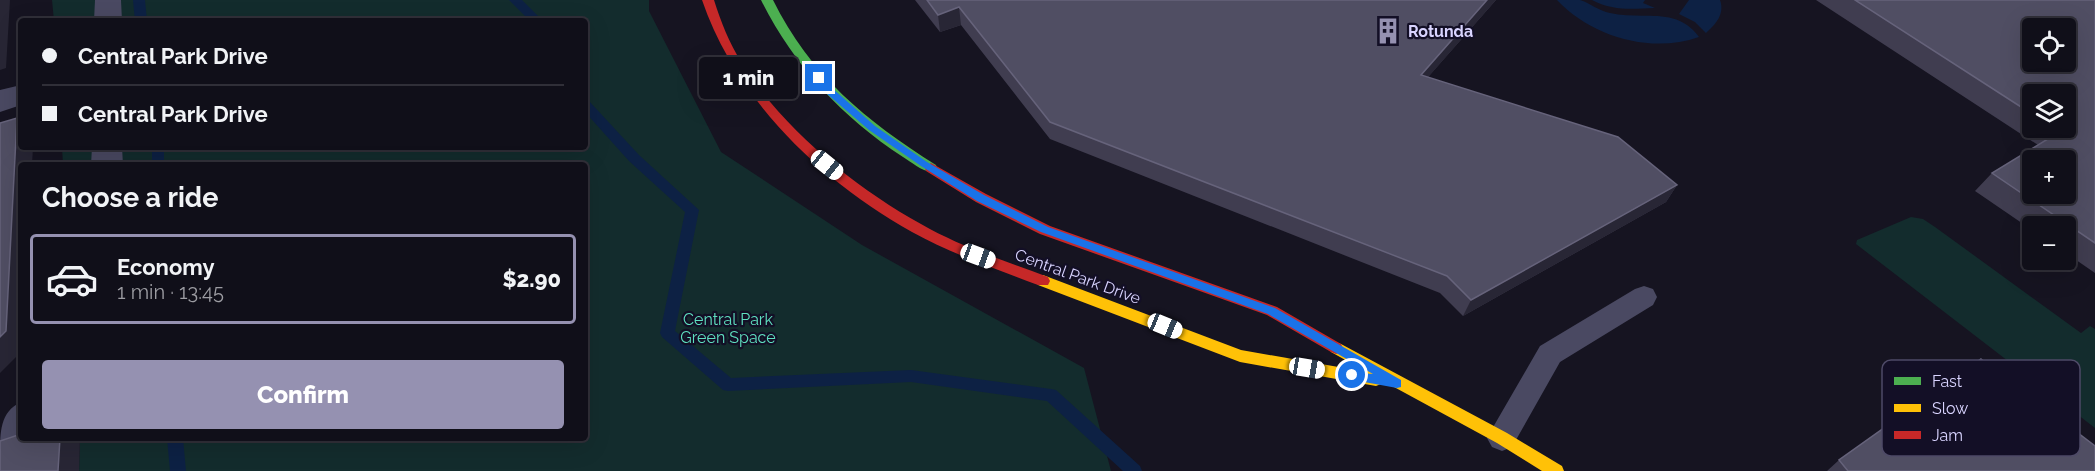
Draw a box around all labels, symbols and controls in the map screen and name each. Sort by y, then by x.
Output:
building icon: Rotunda [1373,16,1403,46]
map controls [2022,18,2076,270]
button: locate [2022,18,2076,72]
place label: Rotunda [1408,22,1473,41]
text: Central Park Drive [78,43,268,69]
callout: 1 min [699,57,798,99]
route end [805,64,832,91]
text: 1 min [723,66,774,90]
button: layers [2022,84,2076,138]
text: Central Park Drive [78,101,268,127]
car [807,147,847,183]
button: + [2022,150,2076,204]
text: Choose a ride [42,182,218,213]
button: − [2022,216,2076,270]
car [958,241,998,271]
street label: Central Park Drive [1012,245,1143,308]
icon: car [45,252,99,306]
text: Economy [117,254,215,280]
text: $2.90 [502,266,561,292]
text: 1 min · 13:45 [117,280,224,304]
park label: Central Park Green Space [680,310,776,347]
car [1145,311,1185,341]
car [1288,356,1326,380]
button: Confirm [42,360,564,429]
legend [1882,360,2080,456]
route start [1338,361,1365,388]
text: Fast [1932,372,1963,391]
text: Slow [1932,399,1968,418]
text: Jam [1932,426,1963,445]

